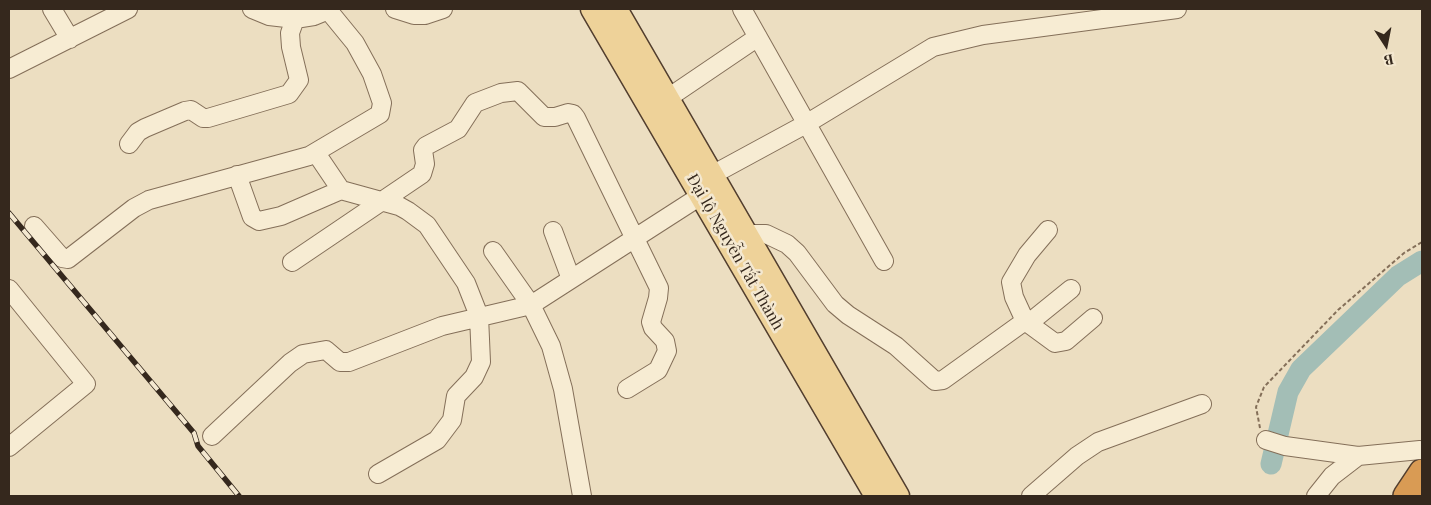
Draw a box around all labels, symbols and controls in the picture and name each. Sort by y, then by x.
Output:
north arrow [1361,20,1411,70]
text: B [1383,50,1395,70]
street label: Đại lộ Nguyễn Tất Thành [682,170,788,334]

